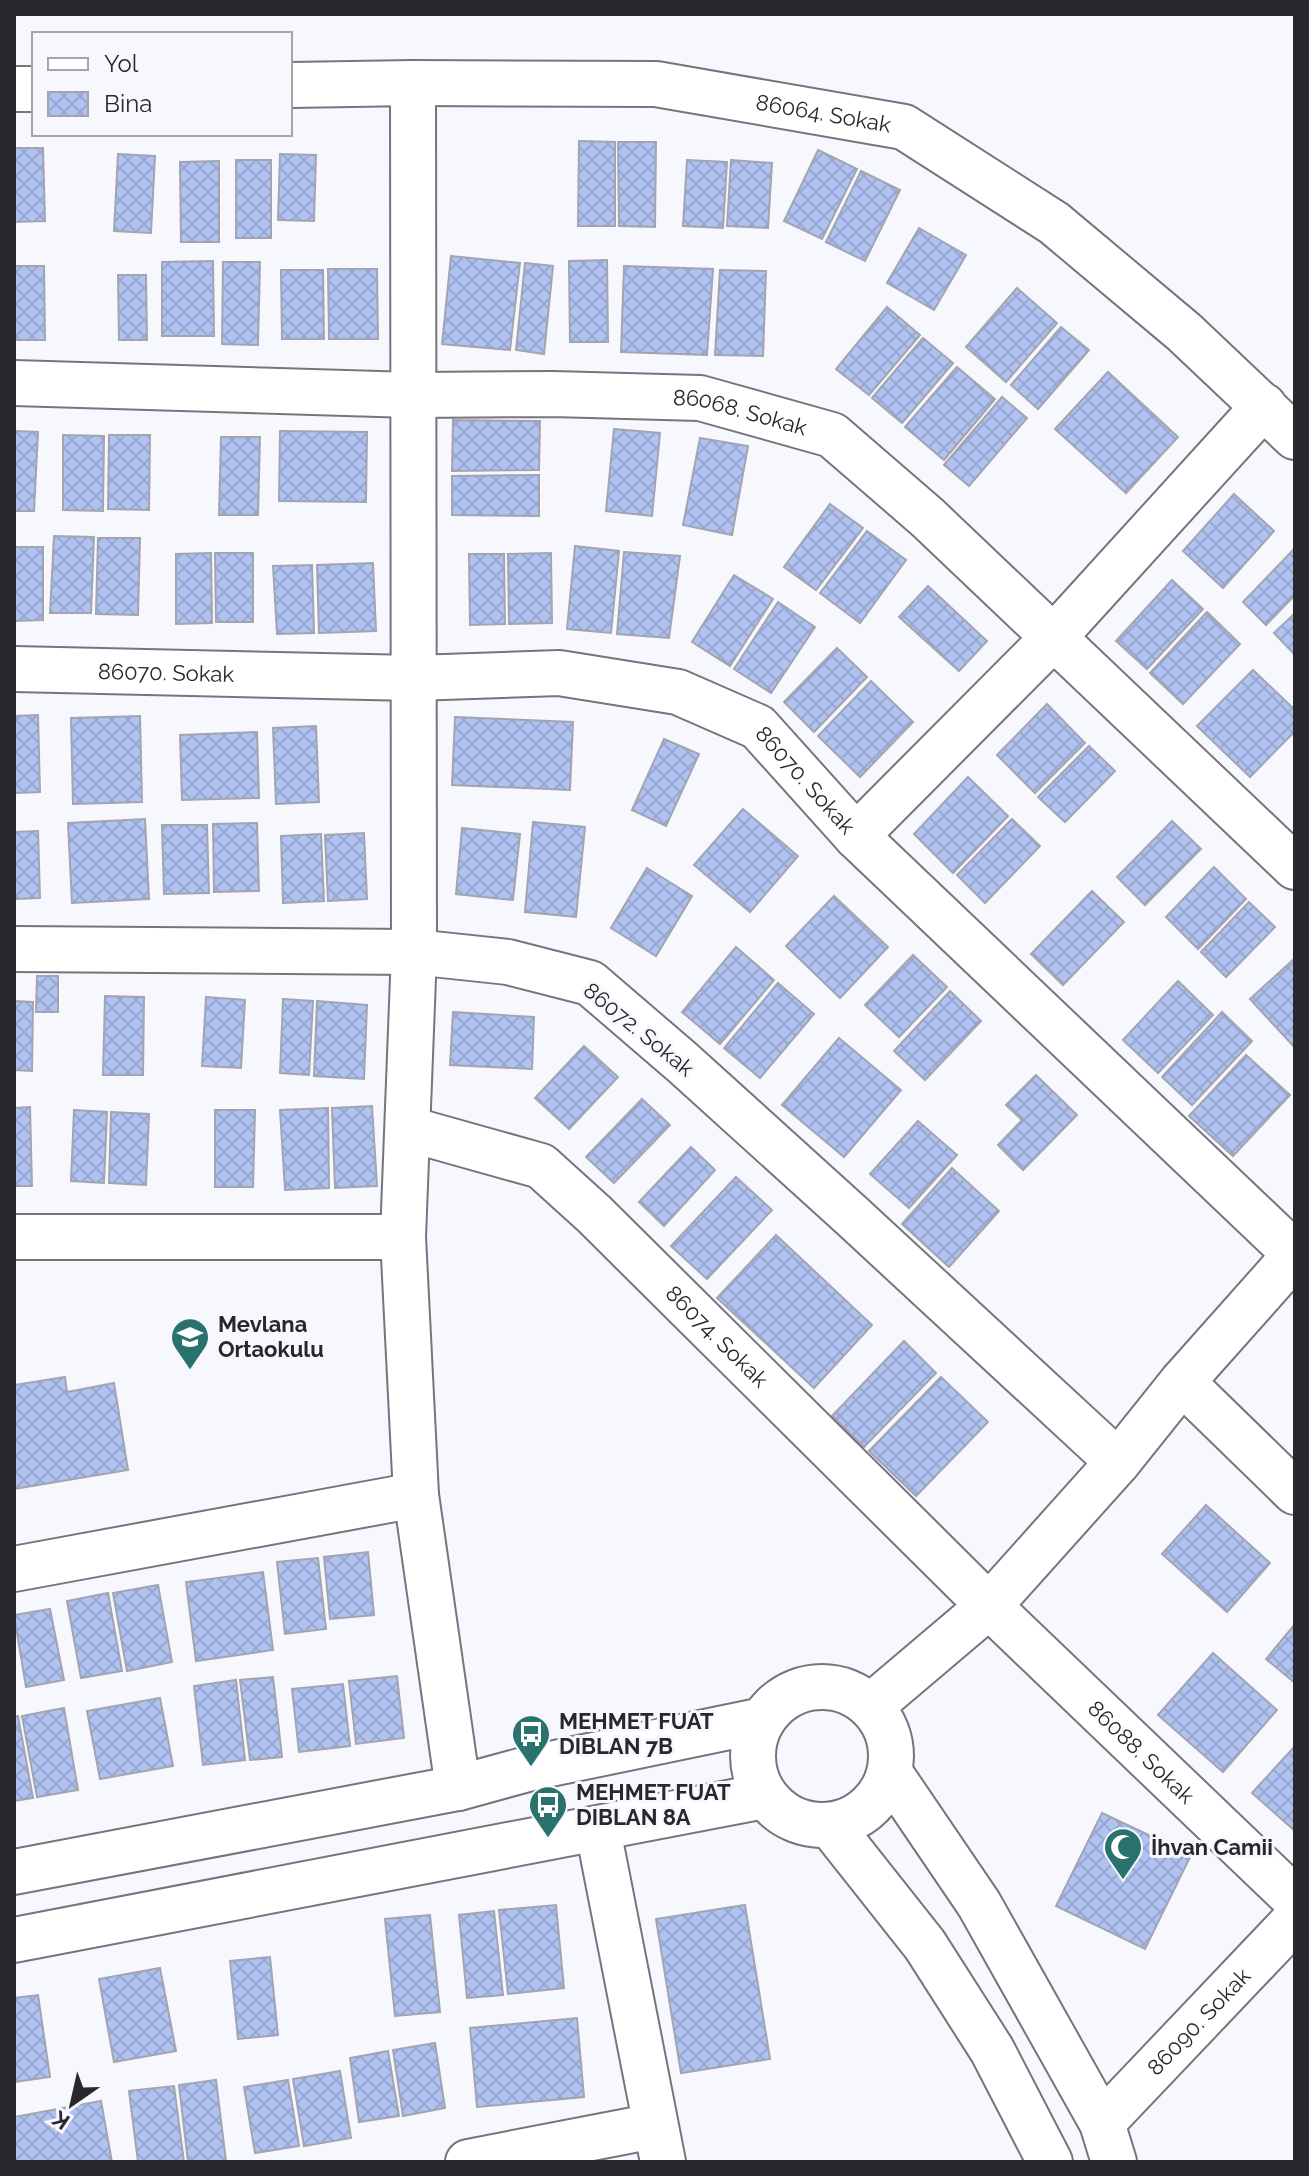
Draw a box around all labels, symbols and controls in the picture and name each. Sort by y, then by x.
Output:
legend [32,32,292,136]
text: Yol [104,49,139,78]
text: Bina [104,89,152,118]
street label: 86064. Sokak [754,89,893,138]
street label: 86068. Sokak [673,384,810,440]
street label: 86070. Sokak [98,658,235,687]
street label: 86070. Sokak [750,720,861,839]
street label: 86072. Sokak [579,977,700,1082]
street label: 86074. Sokak [660,1280,774,1393]
place label: Mevlana Ortaokulu [218,1311,324,1362]
school or university icon: Mevlana Ortaokulu [169,1316,211,1371]
street label: 86088. Sokak [1083,1695,1200,1809]
place label: MEHMET FUAT DIBLAN 7B [559,1708,714,1759]
bus stop icon: MEHMET FUAT DIBLAN 7B [510,1713,552,1768]
place label: MEHMET FUAT DIBLAN 8A [576,1779,731,1830]
bus stop icon: MEHMET FUAT DIBLAN 8A [527,1784,569,1839]
mosque icon: İhvan Camii [1102,1826,1144,1881]
place label: İhvan Camii [1151,1834,1273,1860]
street label: 86090. Sokak [1142,1962,1256,2080]
north arrow [32,2064,112,2144]
text: K [47,2106,74,2135]

